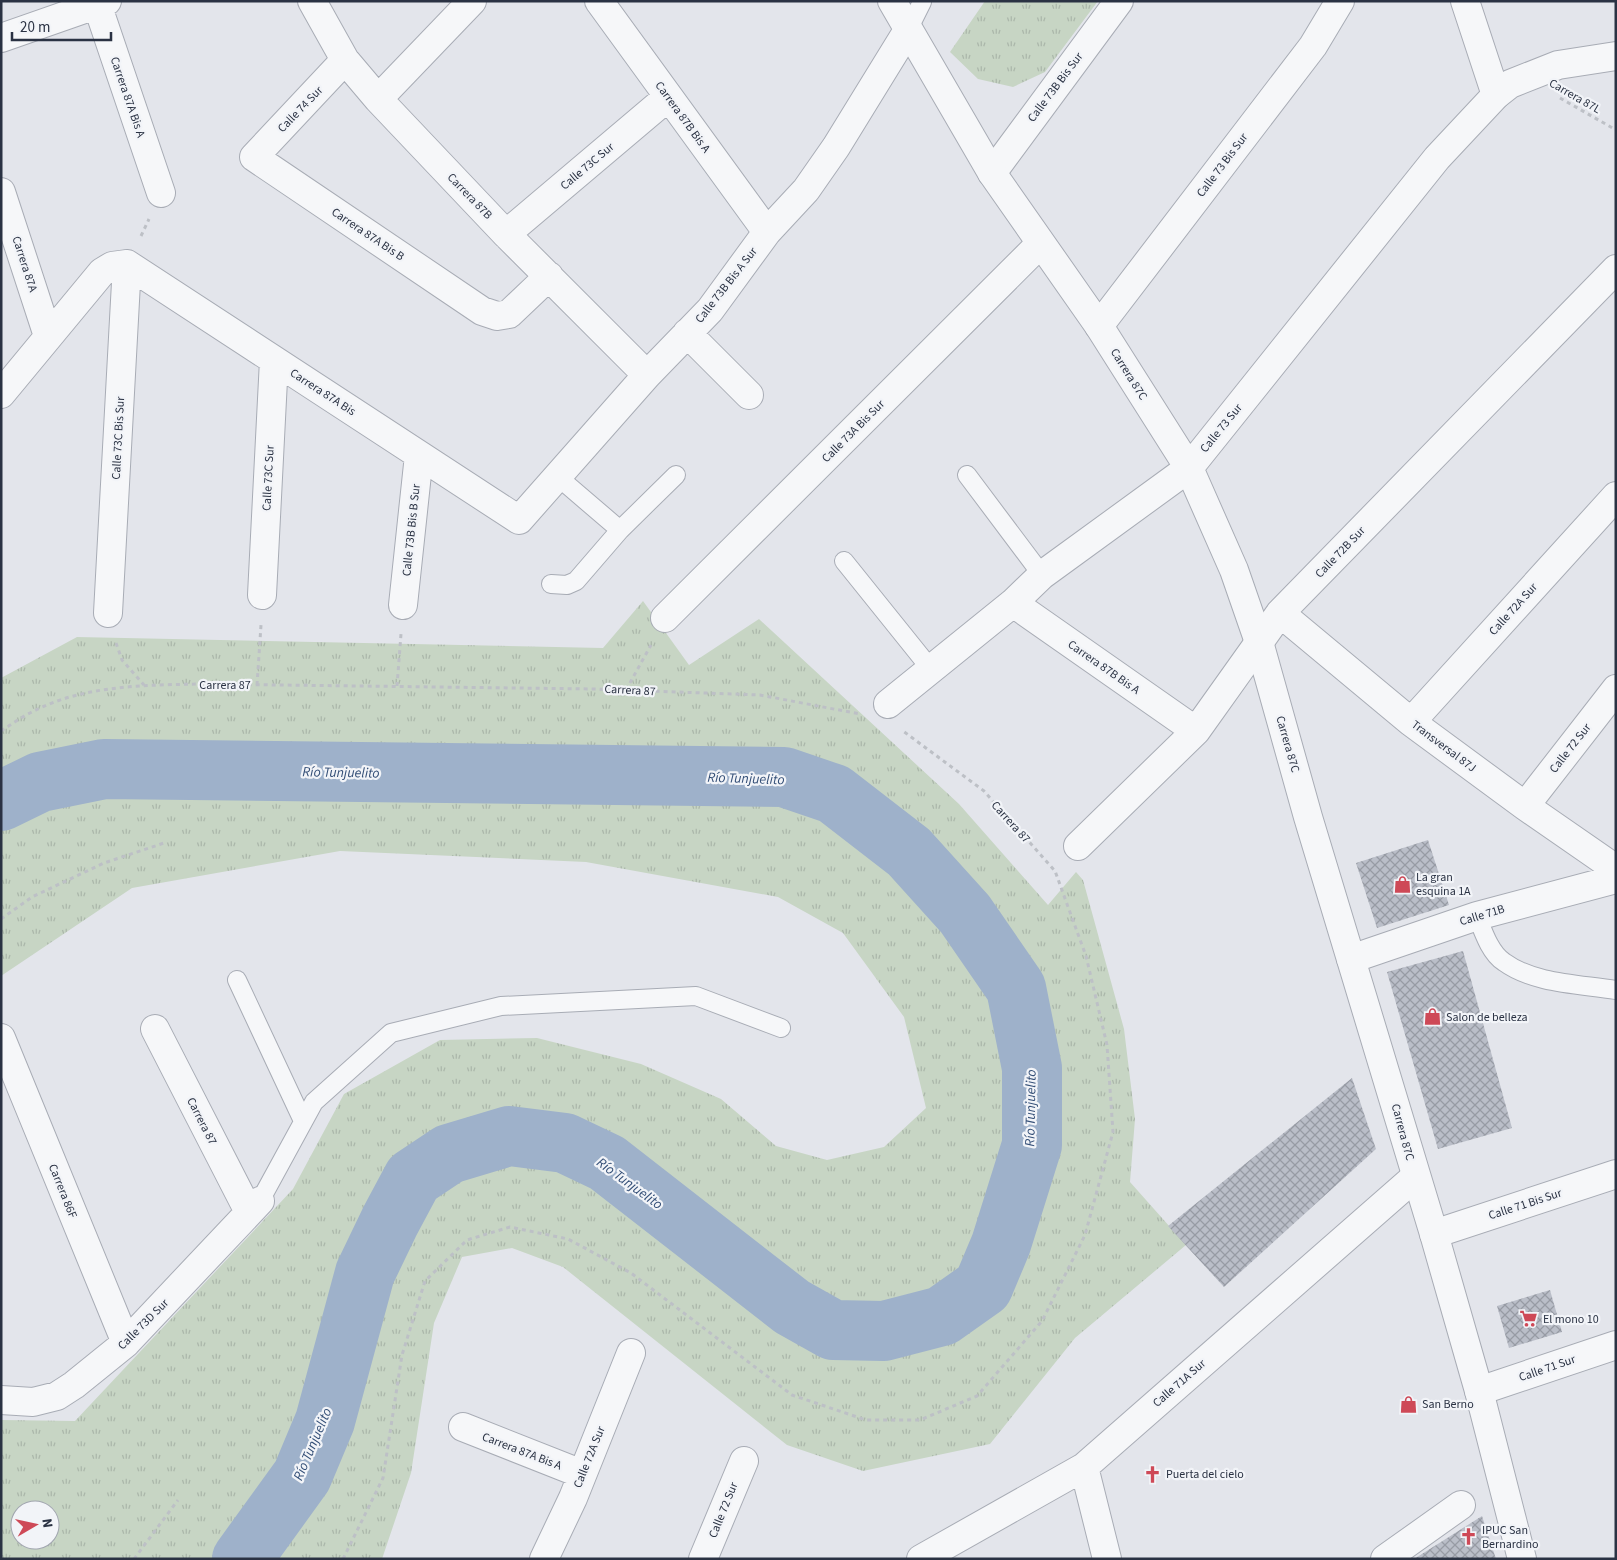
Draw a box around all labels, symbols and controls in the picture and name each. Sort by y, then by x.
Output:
scale bar [12,10,111,42]
text: 20 m [20,17,50,38]
street label: Calle 73B Bis Sur [1024,48,1088,126]
street label: Carrera 87A Bis A [106,55,149,140]
street label: Carrera 87L [1546,75,1604,118]
street label: Carrera 87B Bis A [651,78,715,157]
street label: Calle 74 Sur [274,82,327,136]
street label: Calle 73 Bis Sur [1193,129,1253,201]
street label: Calle 73C Sur [557,138,619,194]
street label: Carrera 87B [443,169,496,223]
street label: Carrera 87A Bis B [328,204,408,265]
street label: Carrera 87A [8,234,42,295]
street label: Calle 73B Bis A Sur [691,243,762,327]
street label: Carrera 87C [1106,345,1151,404]
street label: Carrera 87A Bis [287,365,359,420]
street label: Calle 73C Bis Sur [108,395,129,480]
street label: Calle 73A Bis Sur [818,395,889,467]
street label: Calle 73 Sur [1196,399,1247,457]
street label: Calle 73C Sur [258,444,279,511]
street label: Calle 73B Bis B Sur [398,482,425,577]
street label: Calle 72B Sur [1311,522,1370,582]
street label: Calle 72A Sur [1485,579,1542,639]
street label: Carrera 87B Bis A [1064,636,1144,699]
street label: Carrera 87 [199,677,251,694]
street label: Carrera 87 [604,681,656,700]
street label: Carrera 87C [1271,714,1304,775]
street label: Transversal 87J [1408,716,1480,776]
street label: Calle 72 Sur [1546,719,1596,777]
water label: Río Tunjuelito [302,762,380,784]
water label: Río Tunjuelito [707,768,785,790]
street label: Carrera 87 [987,798,1034,847]
place label: La gran esquina 1A [1416,869,1471,900]
shop icon: La gran esquina 1A [1392,874,1412,894]
street label: Calle 71B [1457,901,1507,930]
shop icon: Salon de belleza [1422,1007,1442,1027]
place label: Salon de belleza [1446,1009,1528,1026]
water label: Río Tunjuelito [1020,1069,1042,1147]
street label: Carrera 87 [182,1095,221,1148]
street label: Carrera 87C [1387,1102,1418,1163]
water label: Río Tunjuelito [592,1153,667,1215]
street label: Carrera 86F [44,1161,81,1221]
street label: Calle 71 Bis Sur [1486,1184,1565,1224]
street label: Calle 73D Sur [114,1294,173,1354]
supermarket icon: El mono 10 [1519,1309,1539,1329]
place label: El mono 10 [1543,1311,1599,1328]
street label: Calle 71 Sur [1517,1351,1579,1386]
street label: Calle 71A Sur [1149,1355,1210,1411]
shop icon: San Berno [1398,1394,1418,1414]
place label: San Berno [1422,1396,1474,1413]
water label: Río Tunjuelito [289,1405,337,1484]
street label: Calle 72A Sur [569,1423,610,1491]
street label: Carrera 87A Bis A [479,1428,565,1475]
church icon: Puerta del cielo [1142,1464,1162,1484]
place label: Puerta del cielo [1166,1466,1244,1483]
street label: Calle 72 Sur [705,1479,743,1541]
north arrow [10,1500,60,1550]
text: N [36,1517,57,1529]
place label: IPUC San Bernardino [1482,1522,1539,1553]
church icon: IPUC San Bernardino [1458,1527,1478,1547]

